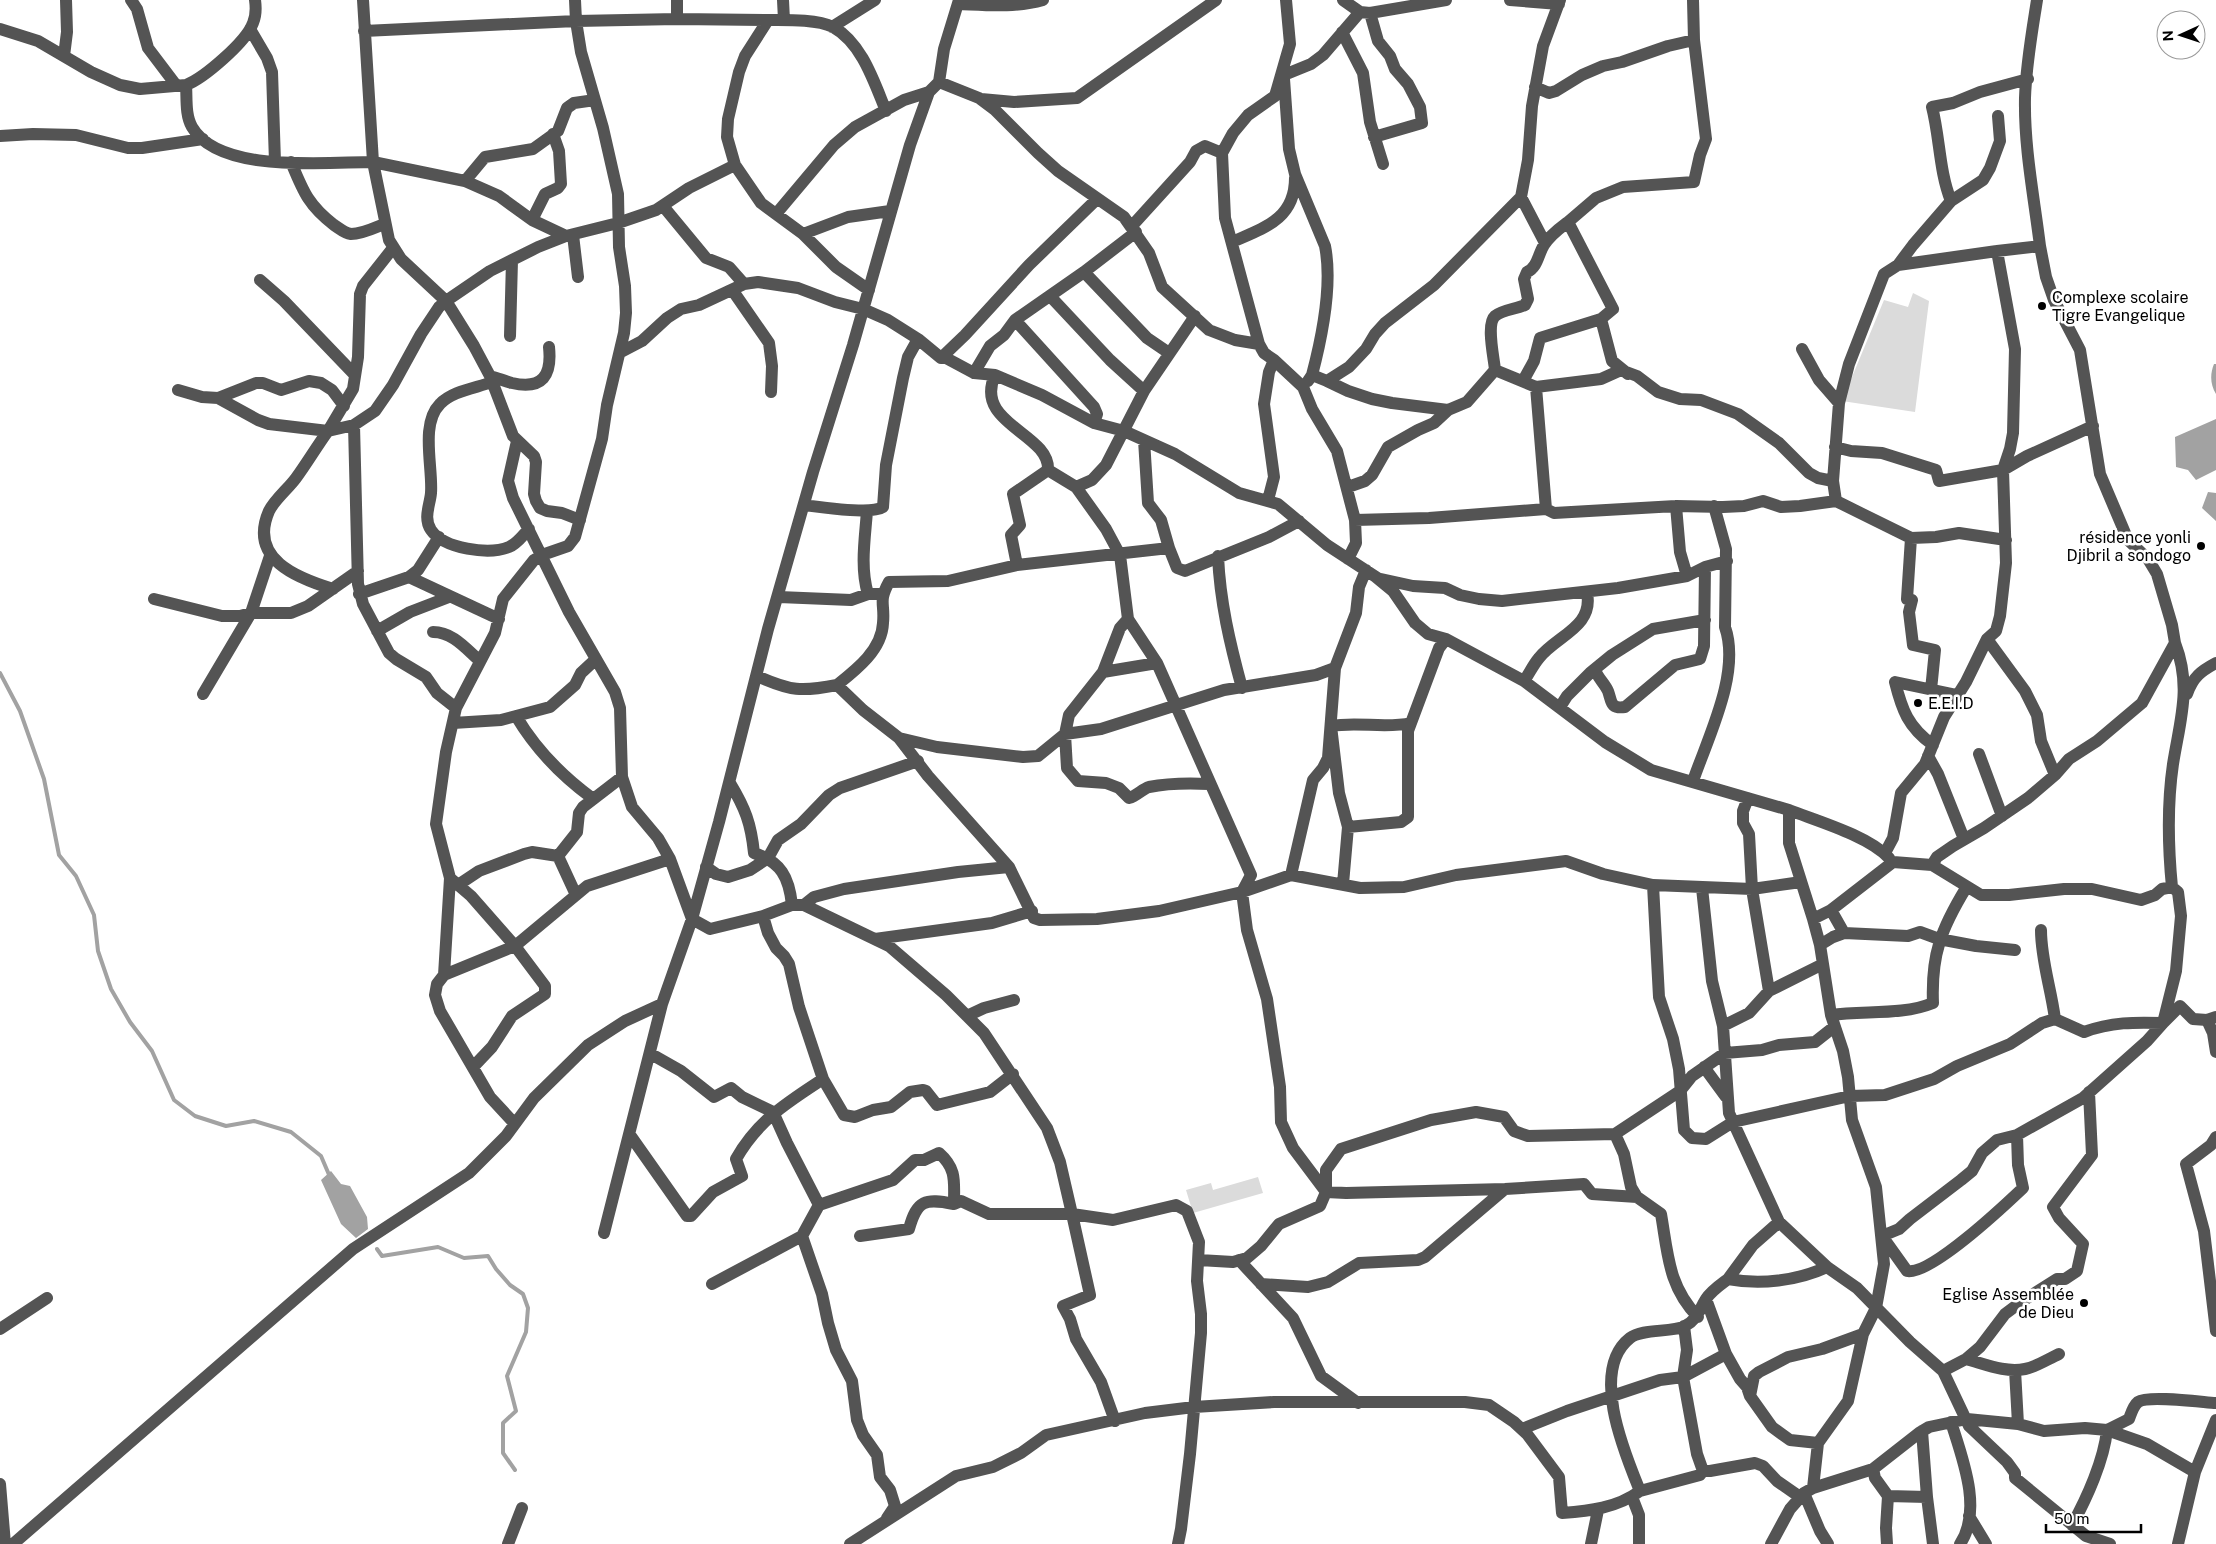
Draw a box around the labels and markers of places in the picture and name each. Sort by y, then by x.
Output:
place label: Complexe scolaire Tigre Evangelique [2052,288,2189,325]
marker: Complexe scolaire Tigre Evangelique [2036,300,2048,312]
place label: résidence yonli Djibril a sondogo [2067,528,2191,565]
marker: résidence yonli Djibril a sondogo [2195,540,2207,552]
place label: E.E.I.D [1928,694,1974,713]
marker: E.E.I.D [1912,697,1924,709]
place label: Eglise Assemblée de Dieu [1942,1285,2074,1322]
marker: Eglise Assemblée de Dieu [2078,1297,2090,1309]

